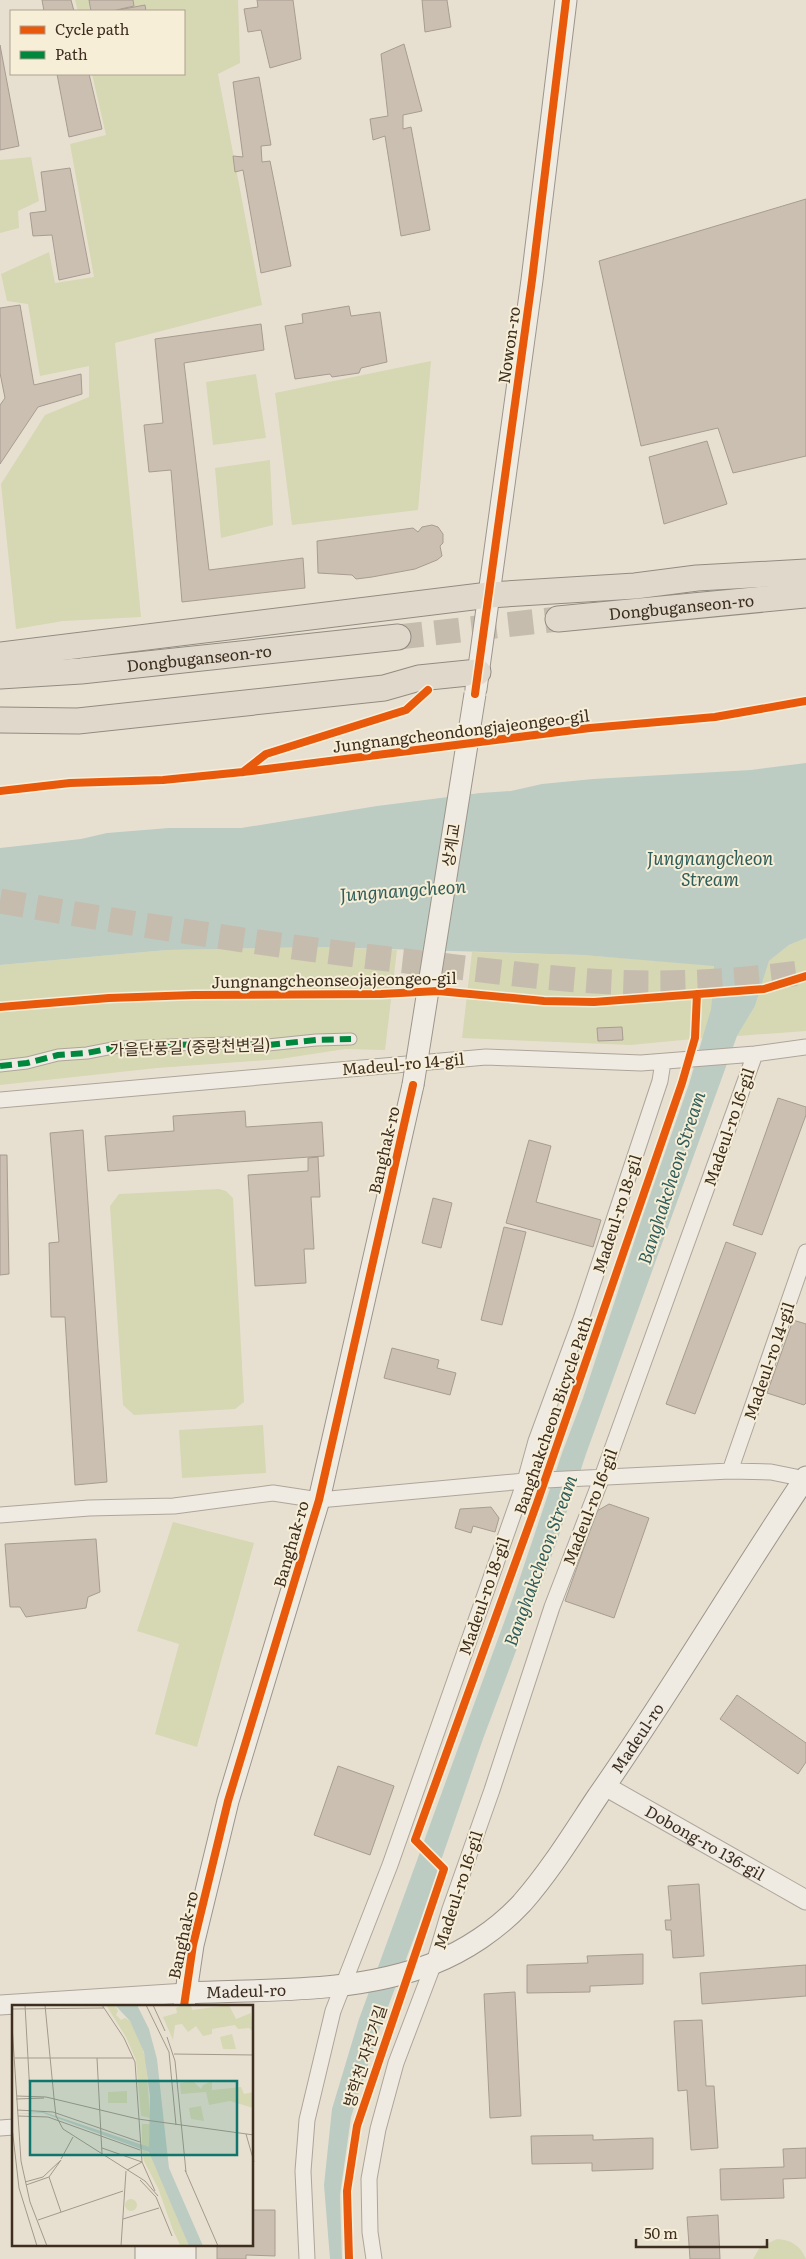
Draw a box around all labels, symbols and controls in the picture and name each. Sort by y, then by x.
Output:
legend [10,10,185,75]
text: Cycle path [55,17,130,40]
text: Path [55,42,88,65]
street label: Nowon-ro [491,305,525,385]
street label: Dongbuganseon-ro [607,587,755,625]
street label: Dongbuganseon-ro [125,638,273,677]
street label: Jungnangcheondongjajeongeo-gil [331,702,591,758]
street label: 상계교 [435,821,465,869]
water label: Jungnangcheon Stream [647,844,774,892]
water label: Jungnangcheon [339,872,467,907]
street label: Jungnangcheonseojajeongeo-gil [211,965,457,993]
street label: 가을단풍길 (중랑천변길) [109,1031,271,1061]
street label: Madeul-ro 14-gil [340,1046,465,1080]
street label: Madeul-ro 16-gil [697,1064,760,1189]
water label: Banghakcheon Stream [630,1087,711,1268]
street label: Banghak-ro [361,1103,405,1196]
street label: Madeul-ro 18-gil [585,1151,647,1276]
street label: Madeul-ro 14-gil [737,1299,799,1423]
street label: Banghakcheon Bicycle Path [507,1312,598,1517]
street label: Madeul-ro 16-gil [556,1445,622,1569]
water label: Banghakcheon Stream [496,1471,583,1650]
street label: Banghak-ro [266,1497,314,1590]
street label: Madeul-ro 18-gil [452,1533,515,1658]
street label: Madeul-ro [604,1697,669,1777]
street label: Dobong-ro 136-gil [641,1798,770,1885]
street label: Madeul-ro 16-gil [427,1827,488,1952]
street label: Banghak-ro [161,1889,203,1981]
street label: Madeul-ro [205,1977,286,2003]
street label: 방학천 자전거길 [336,2001,392,2110]
inset map [12,2005,254,2246]
scale bar [636,2216,767,2248]
text: 50 m [644,2221,678,2244]

